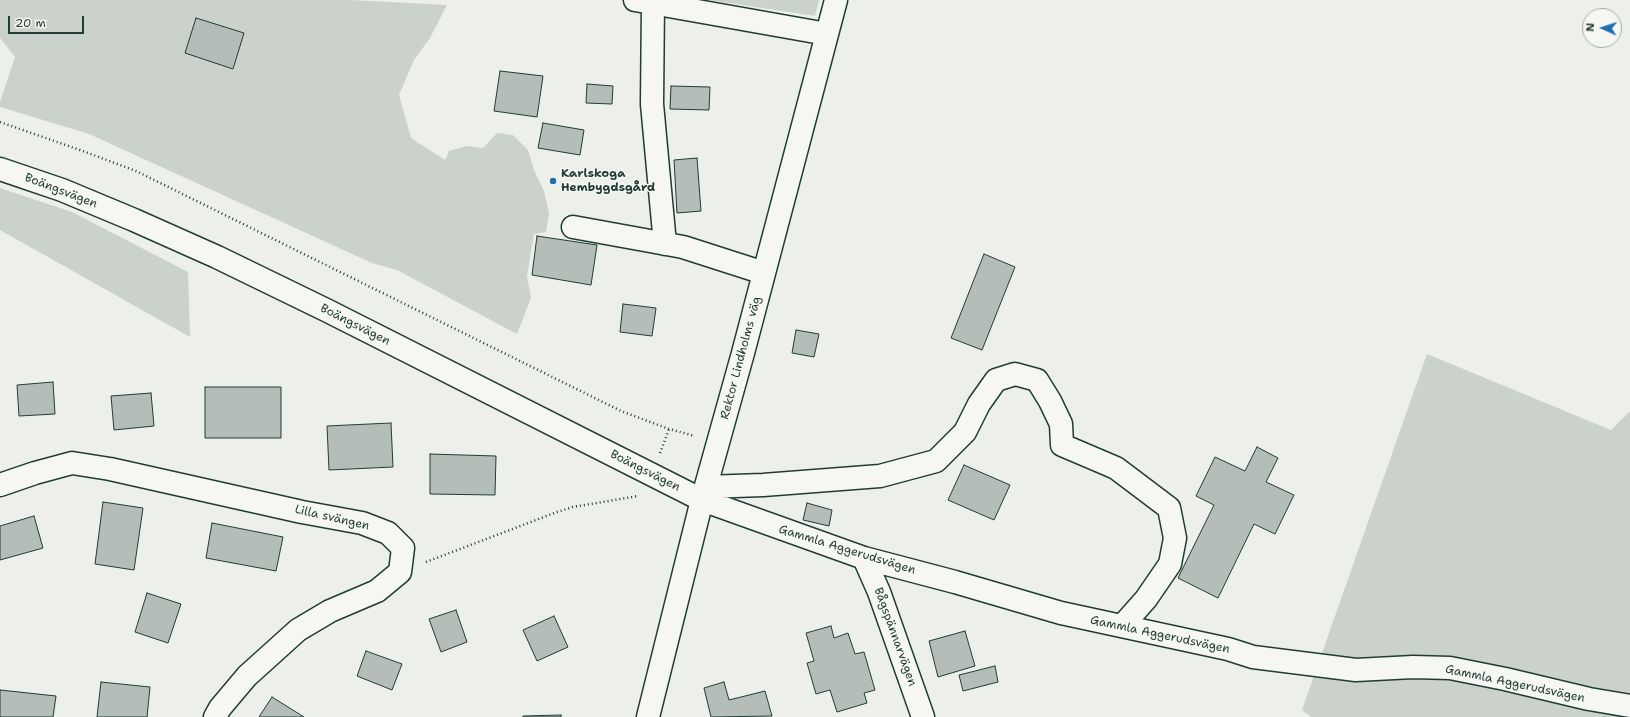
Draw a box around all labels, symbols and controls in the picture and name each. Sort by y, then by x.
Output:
scale bar [10,8,86,34]
north arrow [1582,8,1622,48]
text: 20 m [15,15,46,31]
text: N [1583,23,1598,32]
place label: Karlskoga Hembygdsgård [561,167,655,195]
street label: Boängsvägen [23,171,99,211]
marker: Karlskoga Hembygdsgård [548,176,558,186]
street label: Rektor Lindholms väg [718,295,764,421]
street label: Boängsvägen [318,301,392,349]
street label: Boängsvägen [608,447,682,495]
street label: Lilla svängen [293,502,371,534]
street label: Gammla Aggerudsvägen [777,522,917,578]
street label: Bågspännarvägen [870,586,920,688]
street label: Gammla Aggerudsvägen [1089,613,1231,657]
street label: Gammla Aggerudsvägen [1444,662,1586,706]

